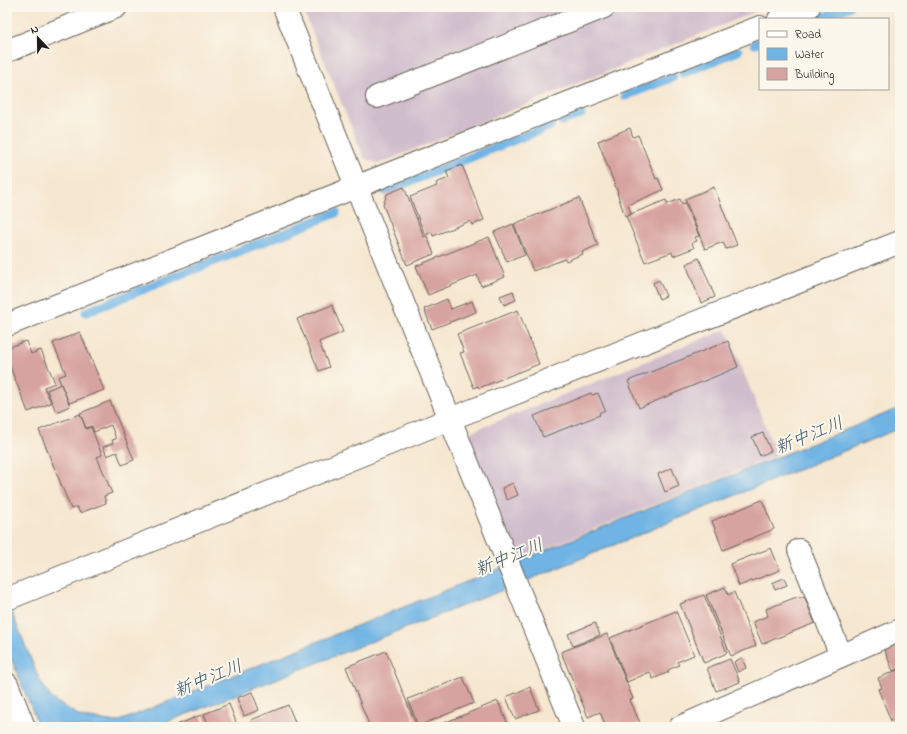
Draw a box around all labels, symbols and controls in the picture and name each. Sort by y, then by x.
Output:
north arrow [18,18,58,58]
legend [759,18,889,90]
text: N [28,21,41,38]
text: Road [795,26,821,44]
text: Water [795,46,824,64]
text: Building [794,66,834,85]
water label: 新中江川 [772,411,848,462]
water label: 新中江川 [472,533,548,584]
water label: 新中江川 [171,654,247,705]

